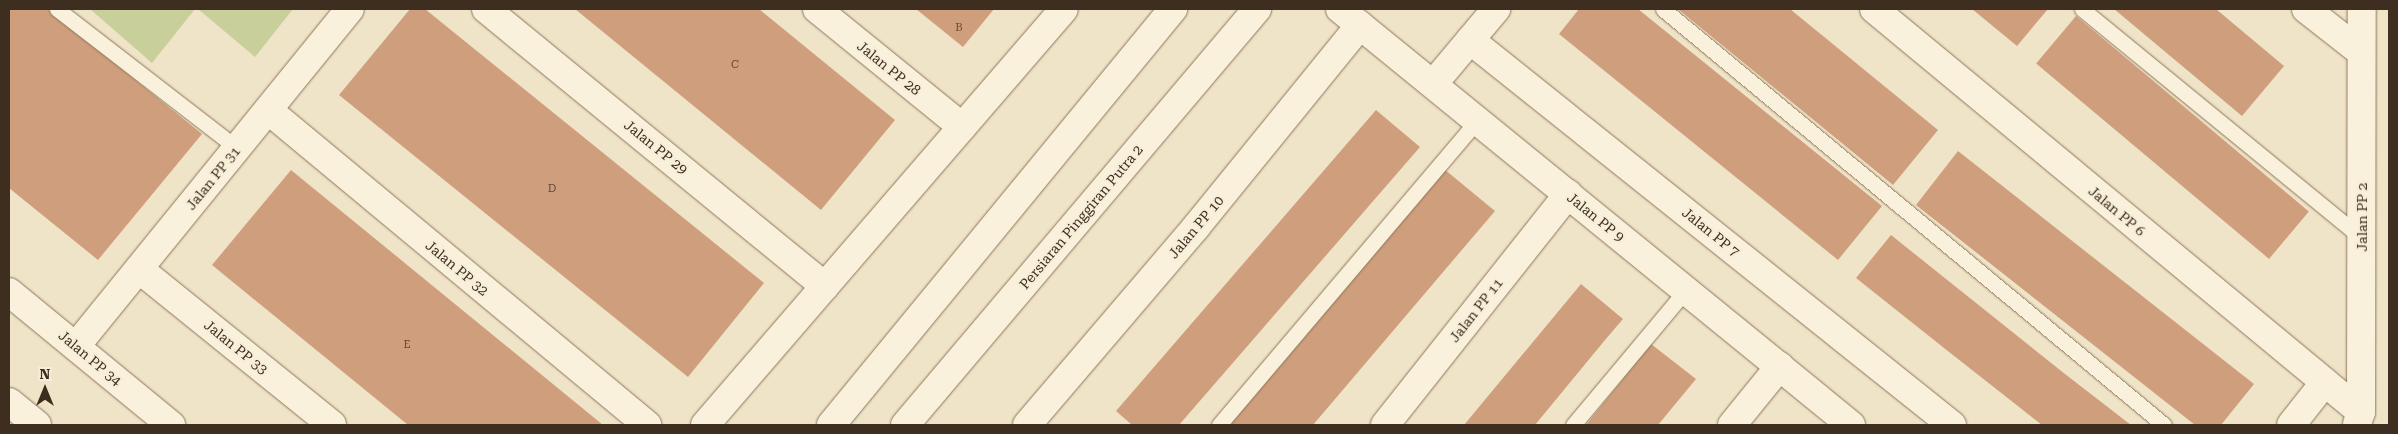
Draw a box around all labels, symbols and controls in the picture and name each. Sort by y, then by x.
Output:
house number: B [955,21,963,35]
street label: Jalan PP 28 [854,37,924,99]
house number: C [731,58,739,72]
street label: Jalan PP 29 [621,116,691,178]
street label: Persiaran Pinggiran Putra 2 [1016,141,1146,293]
street label: Jalan PP 31 [182,143,244,213]
house number: D [548,182,556,196]
street label: Jalan PP 6 [2085,182,2149,240]
street label: Jalan PP 2 [2354,183,2370,251]
street label: Jalan PP 9 [1564,189,1628,245]
street label: Jalan PP 10 [1165,192,1227,262]
street label: Jalan PP 7 [1679,204,1743,260]
street label: Jalan PP 32 [422,237,492,299]
street label: Jalan PP 11 [1446,275,1506,345]
street label: Jalan PP 33 [201,316,271,378]
street label: Jalan PP 34 [55,327,125,389]
house number: E [403,338,411,352]
north arrow [20,364,70,414]
text: N [40,366,50,382]

